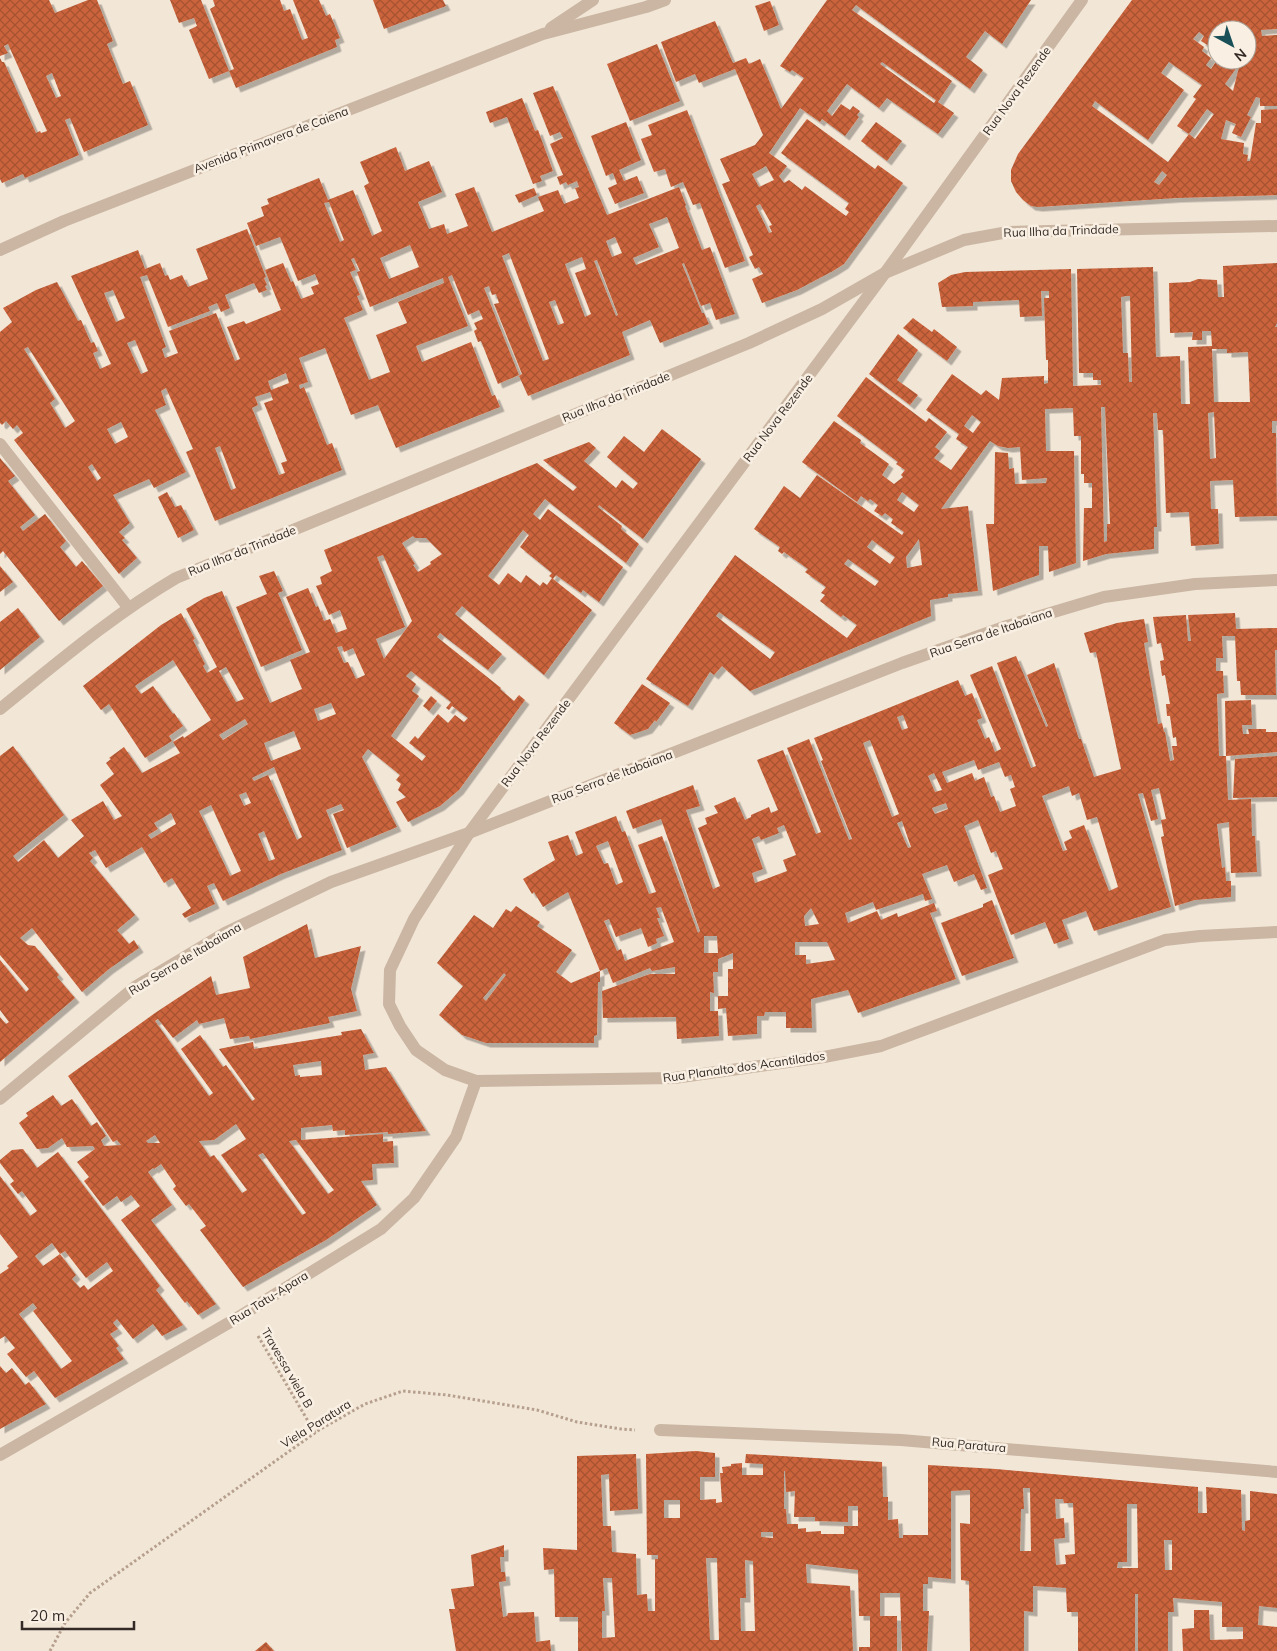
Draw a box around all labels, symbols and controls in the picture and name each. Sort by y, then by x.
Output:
north arrow [1207,20,1257,70]
street label: Rua Nova Rezende [979,43,1054,138]
text: N [1231,45,1250,65]
street label: Avenida Primavera de Caiena [191,103,350,176]
street label: Rua Ilha da Trindade [1003,221,1119,240]
street label: Rua Ilha da Trindade [560,368,672,425]
street label: Rua Nova Rezende [740,371,815,465]
street label: Rua Ilha da Trindade [186,522,298,579]
street label: Rua Serra de Itabaiana [928,605,1054,661]
street label: Rua Nova Rezende [498,696,573,790]
street label: Rua Serra de Itabaiana [549,746,675,807]
street label: Rua Serra de Itabaiana [126,919,244,998]
street label: Rua Planalto dos Acantilados [662,1048,826,1085]
street label: Rua Tatu-Apara [227,1267,311,1328]
street label: Travessa viela B [258,1325,316,1410]
street label: Viela Paratura [278,1396,354,1451]
street label: Rua Paratura [931,1434,1007,1455]
scale bar [22,1598,135,1630]
text: 20 m [30,1606,65,1625]

